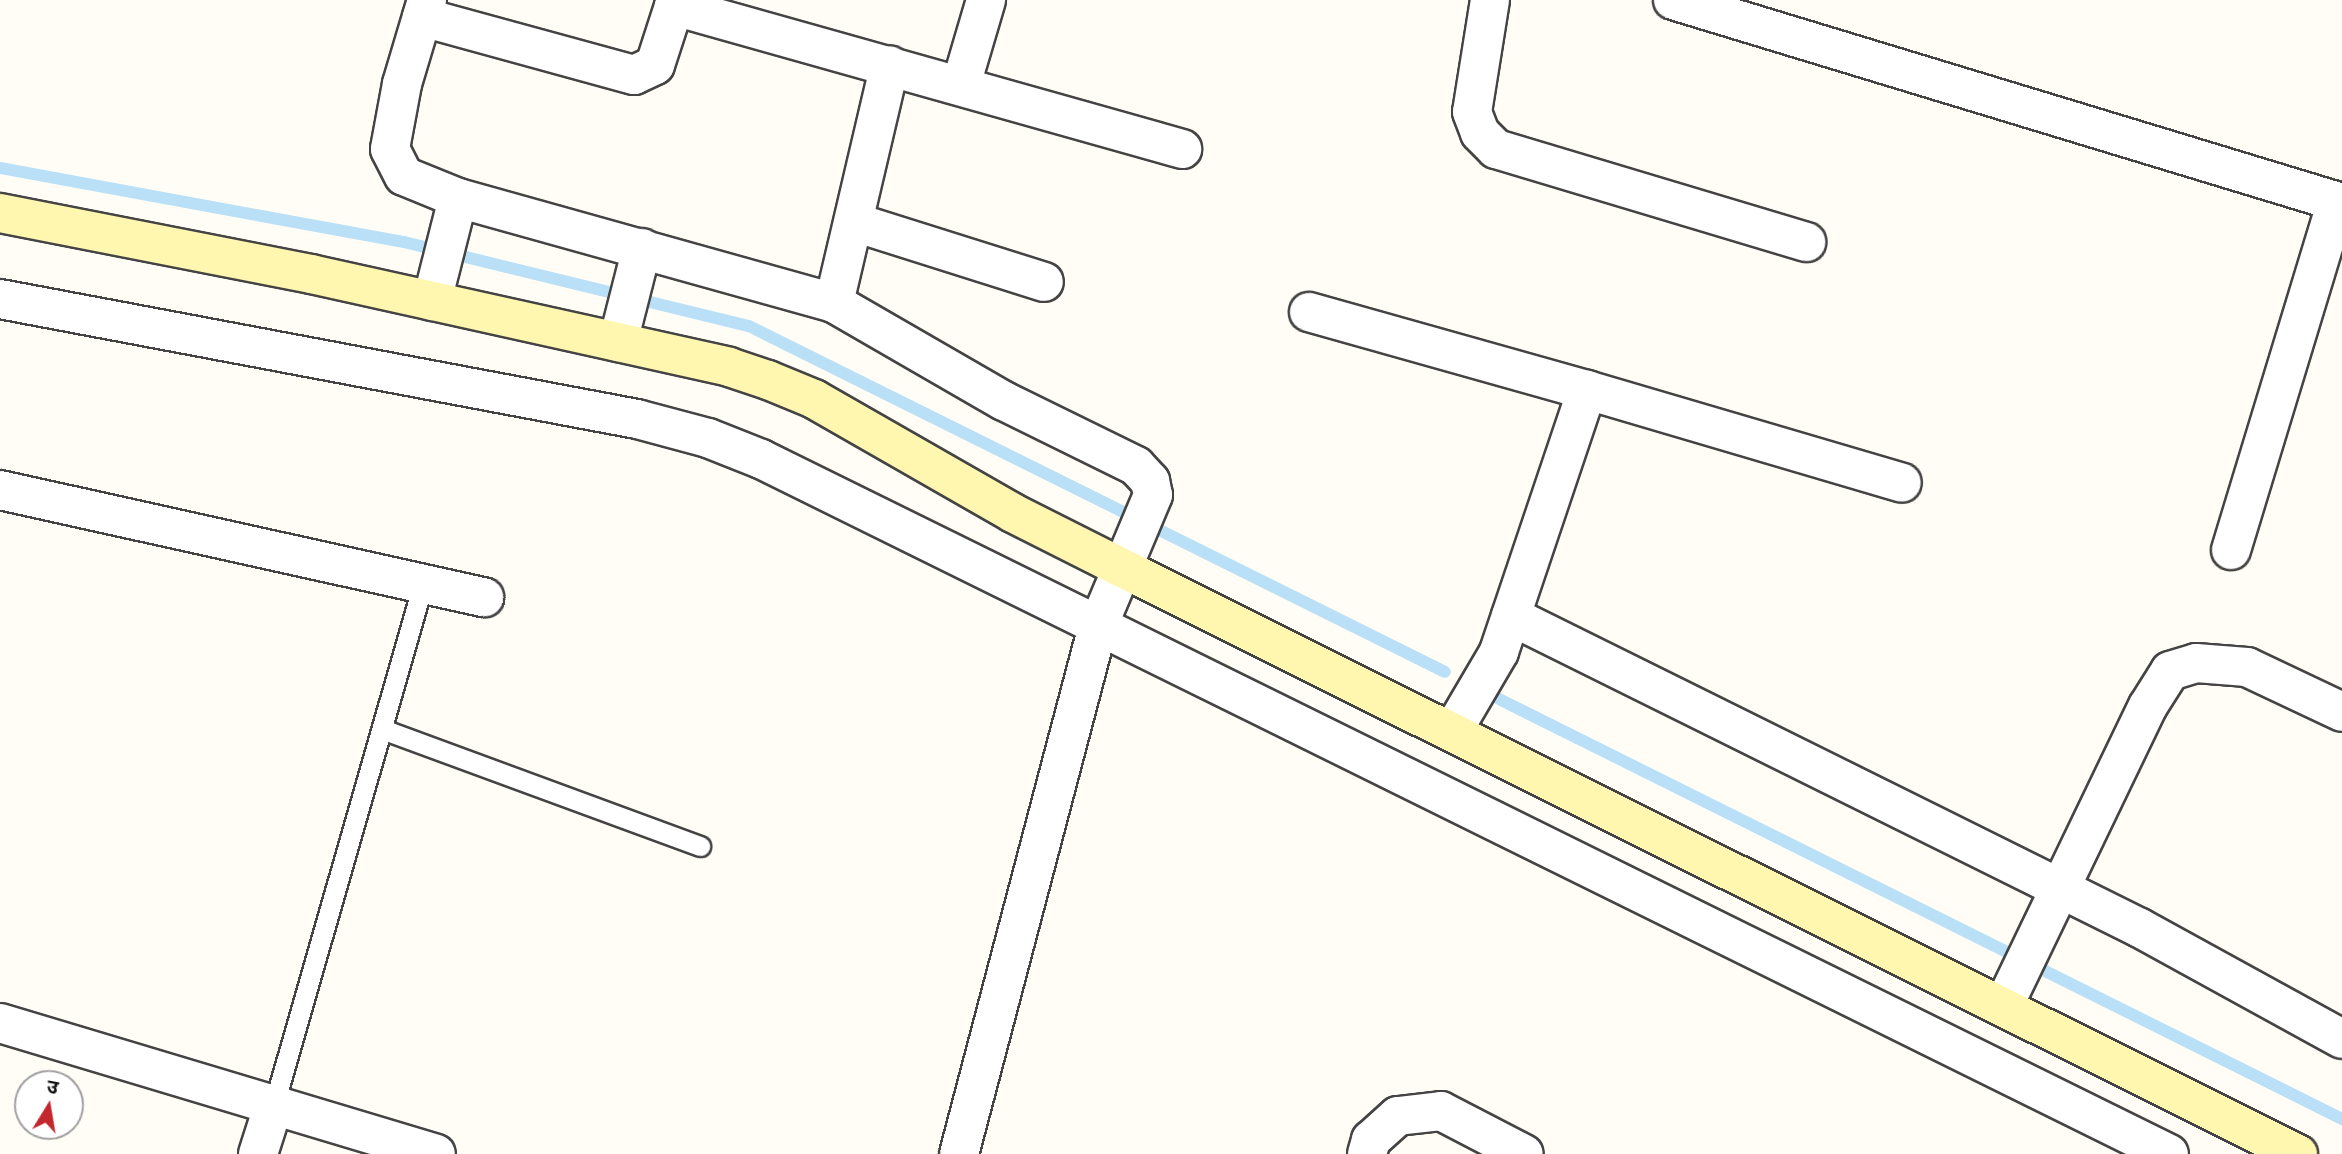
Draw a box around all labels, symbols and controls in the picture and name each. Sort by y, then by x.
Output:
north arrow [14,1070,84,1140]
text: उ [45,1074,60,1099]

